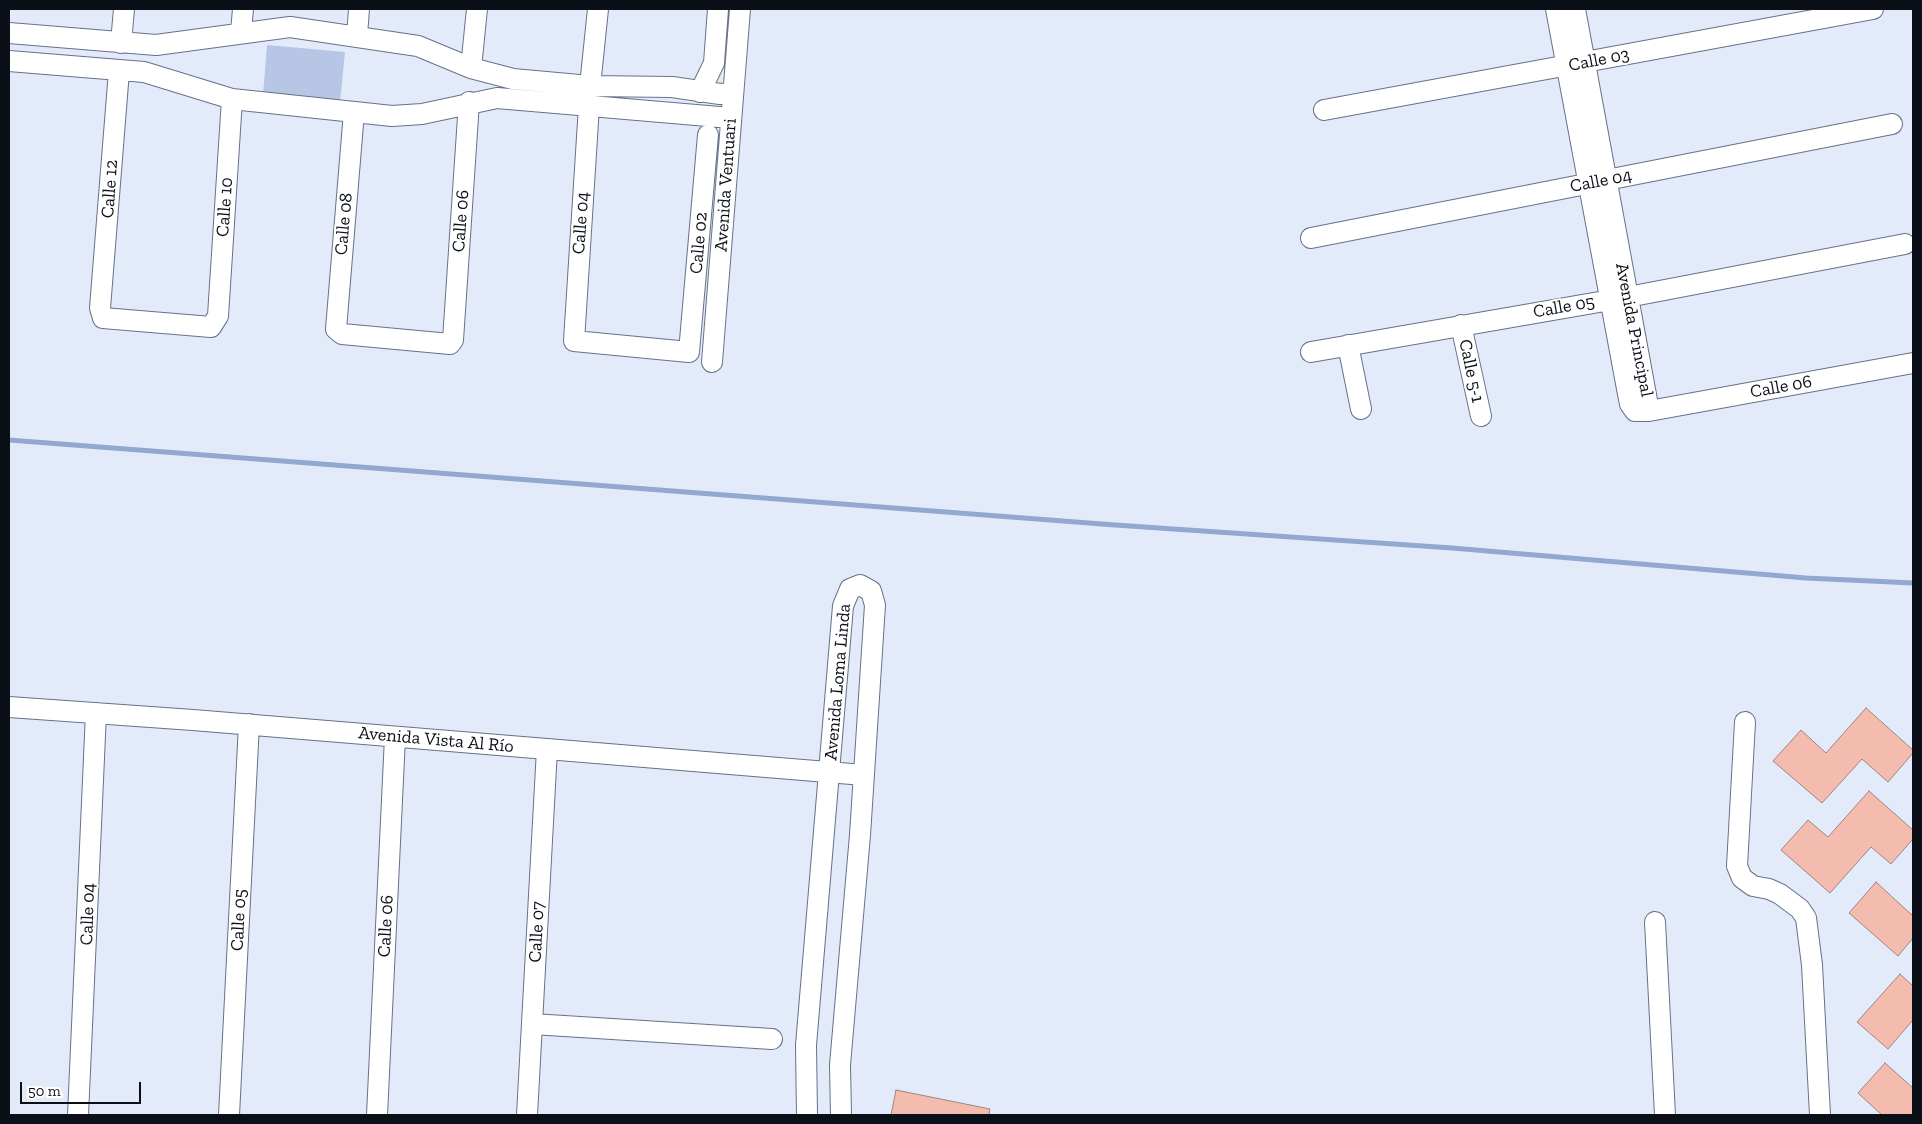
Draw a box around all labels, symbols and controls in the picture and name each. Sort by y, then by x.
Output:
street label: Calle 03 [1567,44,1631,76]
street label: Avenida Ventuari [711,118,741,252]
street label: Calle 12 [97,159,123,219]
street label: Calle 04 [1568,164,1634,198]
street label: Calle 10 [212,176,238,238]
street label: Calle 06 [448,189,474,253]
street label: Calle 04 [568,191,594,255]
street label: Calle 08 [331,192,357,256]
street label: Calle 02 [686,211,712,275]
street label: Avenida Principal [1610,261,1658,399]
street label: Calle 05 [1532,291,1596,323]
street label: Calle 5-1 [1454,337,1488,405]
street label: Calle 06 [1748,371,1814,403]
street label: Avenida Loma Linda [820,603,856,761]
street label: Avenida Vista Al Río [357,722,515,758]
street label: Calle 04 [76,882,100,946]
street label: Calle 05 [227,888,251,952]
street label: Calle 06 [374,894,398,958]
street label: Calle 07 [525,901,549,963]
scale bar [22,1072,144,1104]
text: 50 m [28,1082,61,1100]

